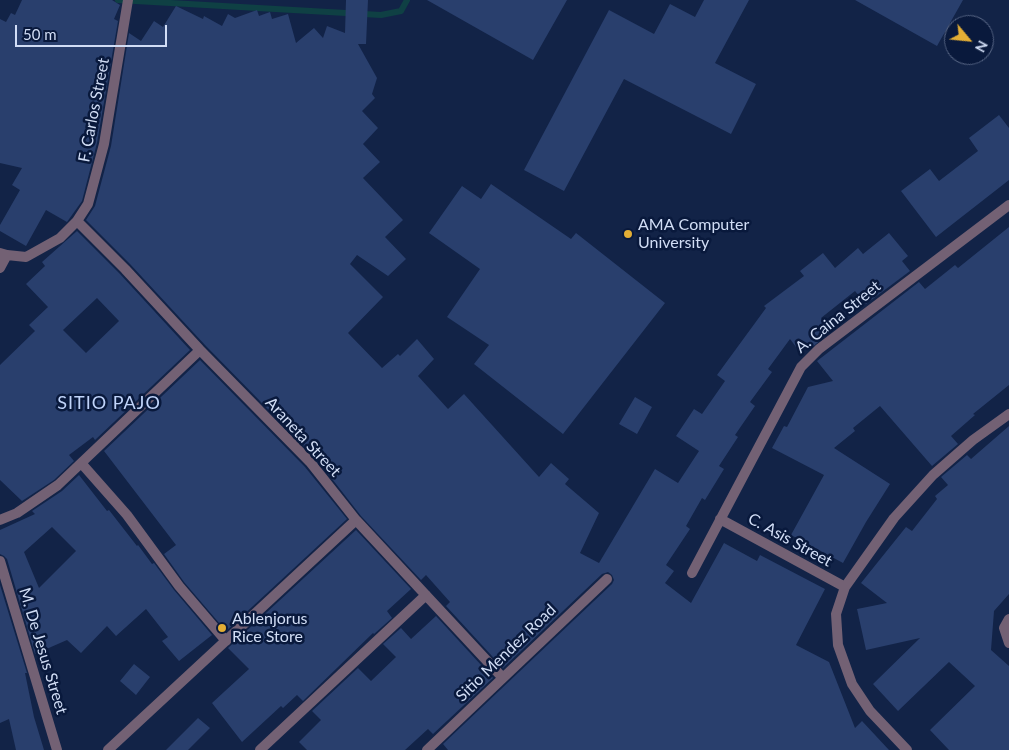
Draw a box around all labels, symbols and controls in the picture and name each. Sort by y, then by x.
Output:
scale bar [18,15,170,47]
north arrow [944,15,994,65]
text: 50 m [23,25,57,43]
text: N [972,38,992,56]
street label: F. Carlos Street [74,56,114,164]
place label: AMA Computer University [638,215,749,253]
marker: AMA Computer University [622,228,634,240]
street label: A. Caina Street [791,277,885,357]
district label: SITIO PAJO [56,392,162,414]
street label: Araneta Street [261,393,345,481]
street label: C. Asis Street [745,509,835,571]
street label: M. De Jesus Street [15,585,71,717]
street label: Sitio Mendez Road [452,600,560,706]
place label: Ablenjorus Rice Store [232,609,307,647]
marker: Ablenjorus Rice Store [216,622,228,634]

